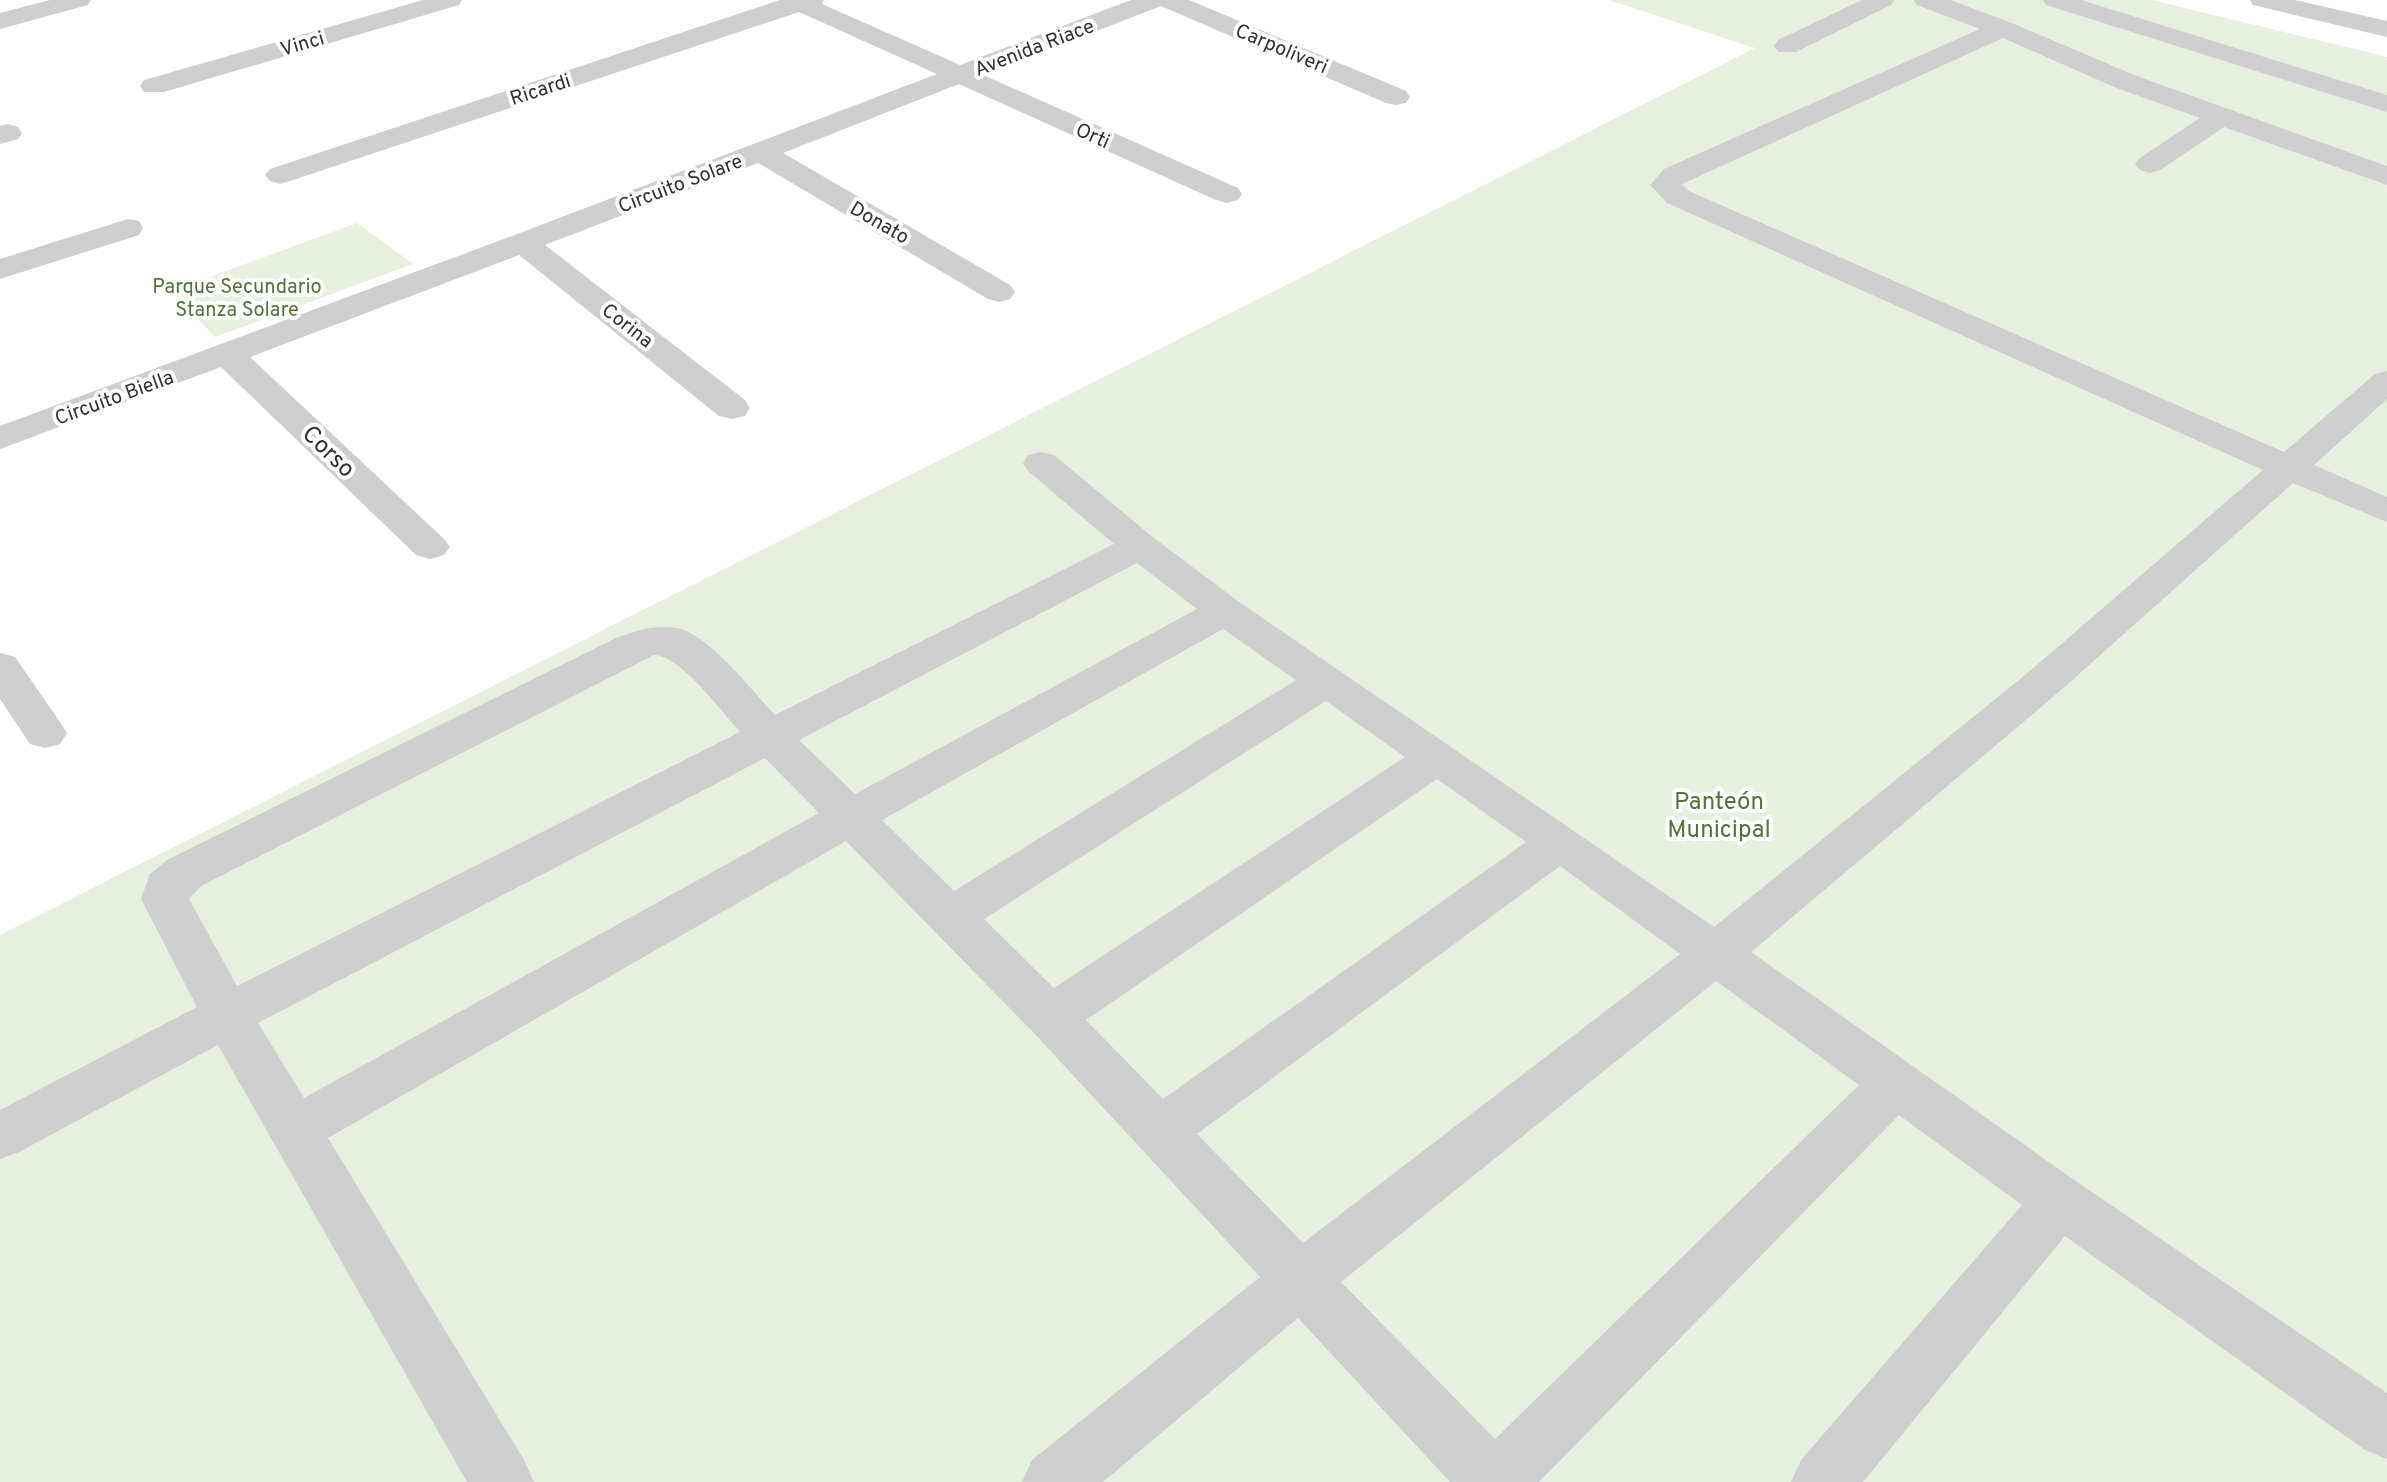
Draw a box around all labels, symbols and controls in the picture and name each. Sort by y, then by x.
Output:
street label: Avenida Riace [971,14,1098,84]
street label: Carpoliveri [1231,19,1332,81]
street label: Vinci [277,26,328,64]
street label: Ricardi [507,69,574,113]
street label: Orti [1071,118,1113,156]
street label: Circuito Solare [615,149,747,221]
street label: Donato [845,196,913,251]
park label: Parque Secundario Stanza Solare [152,275,322,324]
street label: Corina [596,298,658,355]
street label: Circuito Biella [52,365,178,432]
street label: Corso [295,420,360,485]
park label: Panteón Municipal [1667,788,1771,846]

